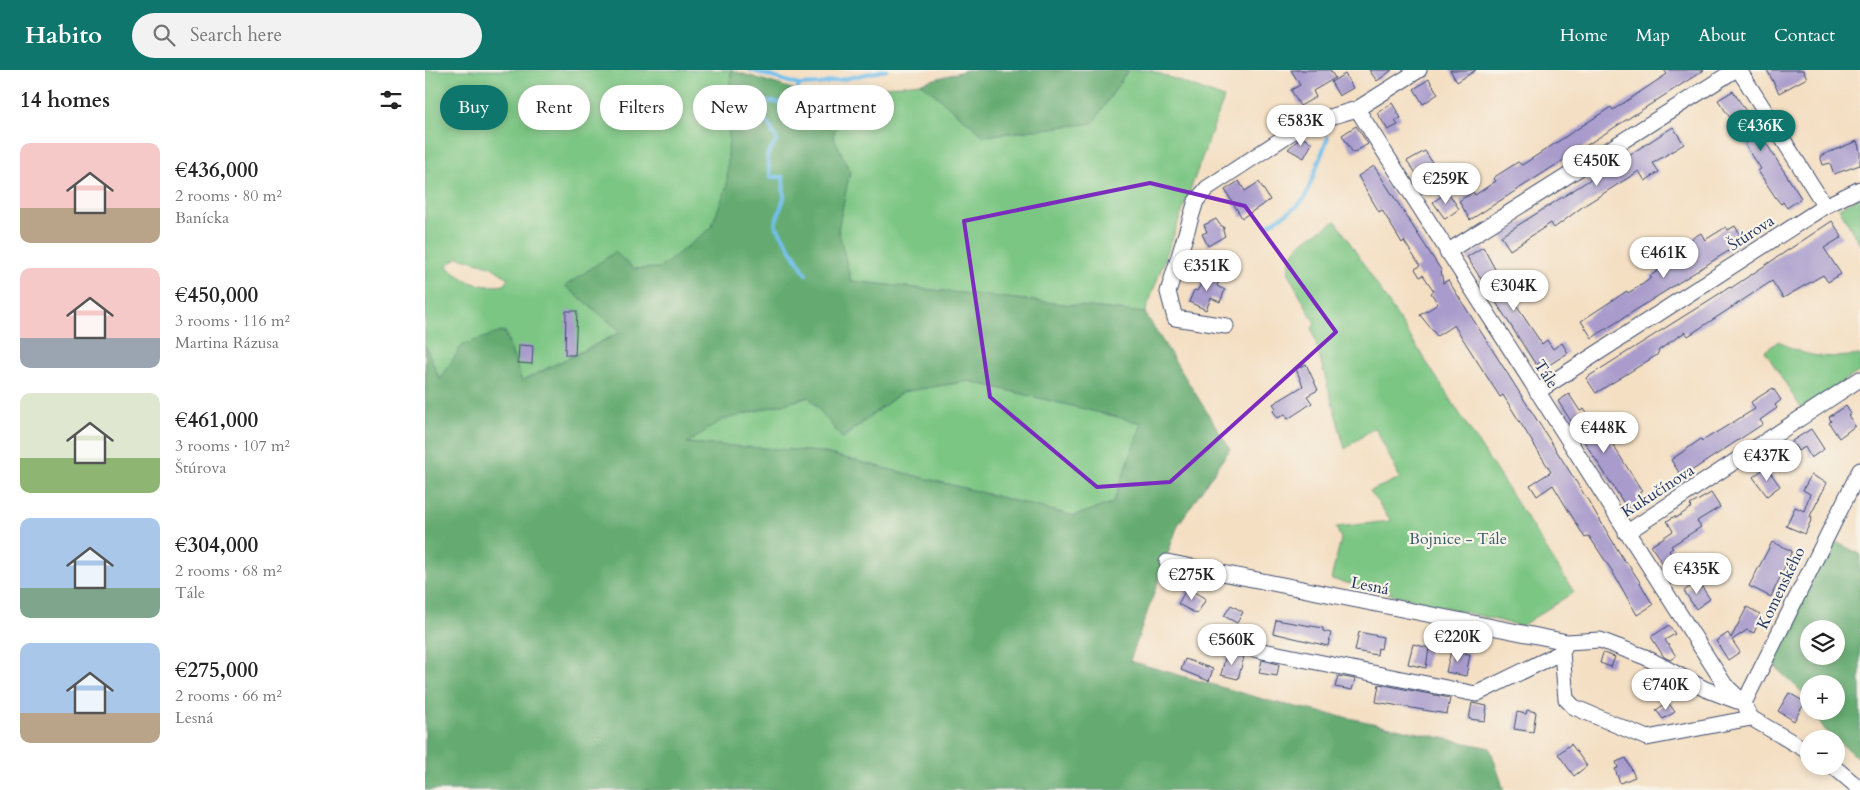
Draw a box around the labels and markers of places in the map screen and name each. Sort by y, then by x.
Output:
pin: €583K [1266,104,1336,147]
pin: €436K [1726,109,1796,152]
pin: €450K [1562,144,1632,187]
pin: €259K [1411,162,1481,205]
pin: €461K [1629,236,1699,279]
pin: €351K [1172,250,1242,292]
pin: €304K [1479,270,1549,312]
pin: €448K [1569,412,1639,454]
pin: €437K [1732,440,1802,482]
pin: €435K [1662,552,1732,595]
pin: €275K [1157,558,1227,601]
pin: €220K [1423,620,1493,663]
pin: €560K [1197,624,1267,666]
pin: €740K [1631,668,1701,711]

